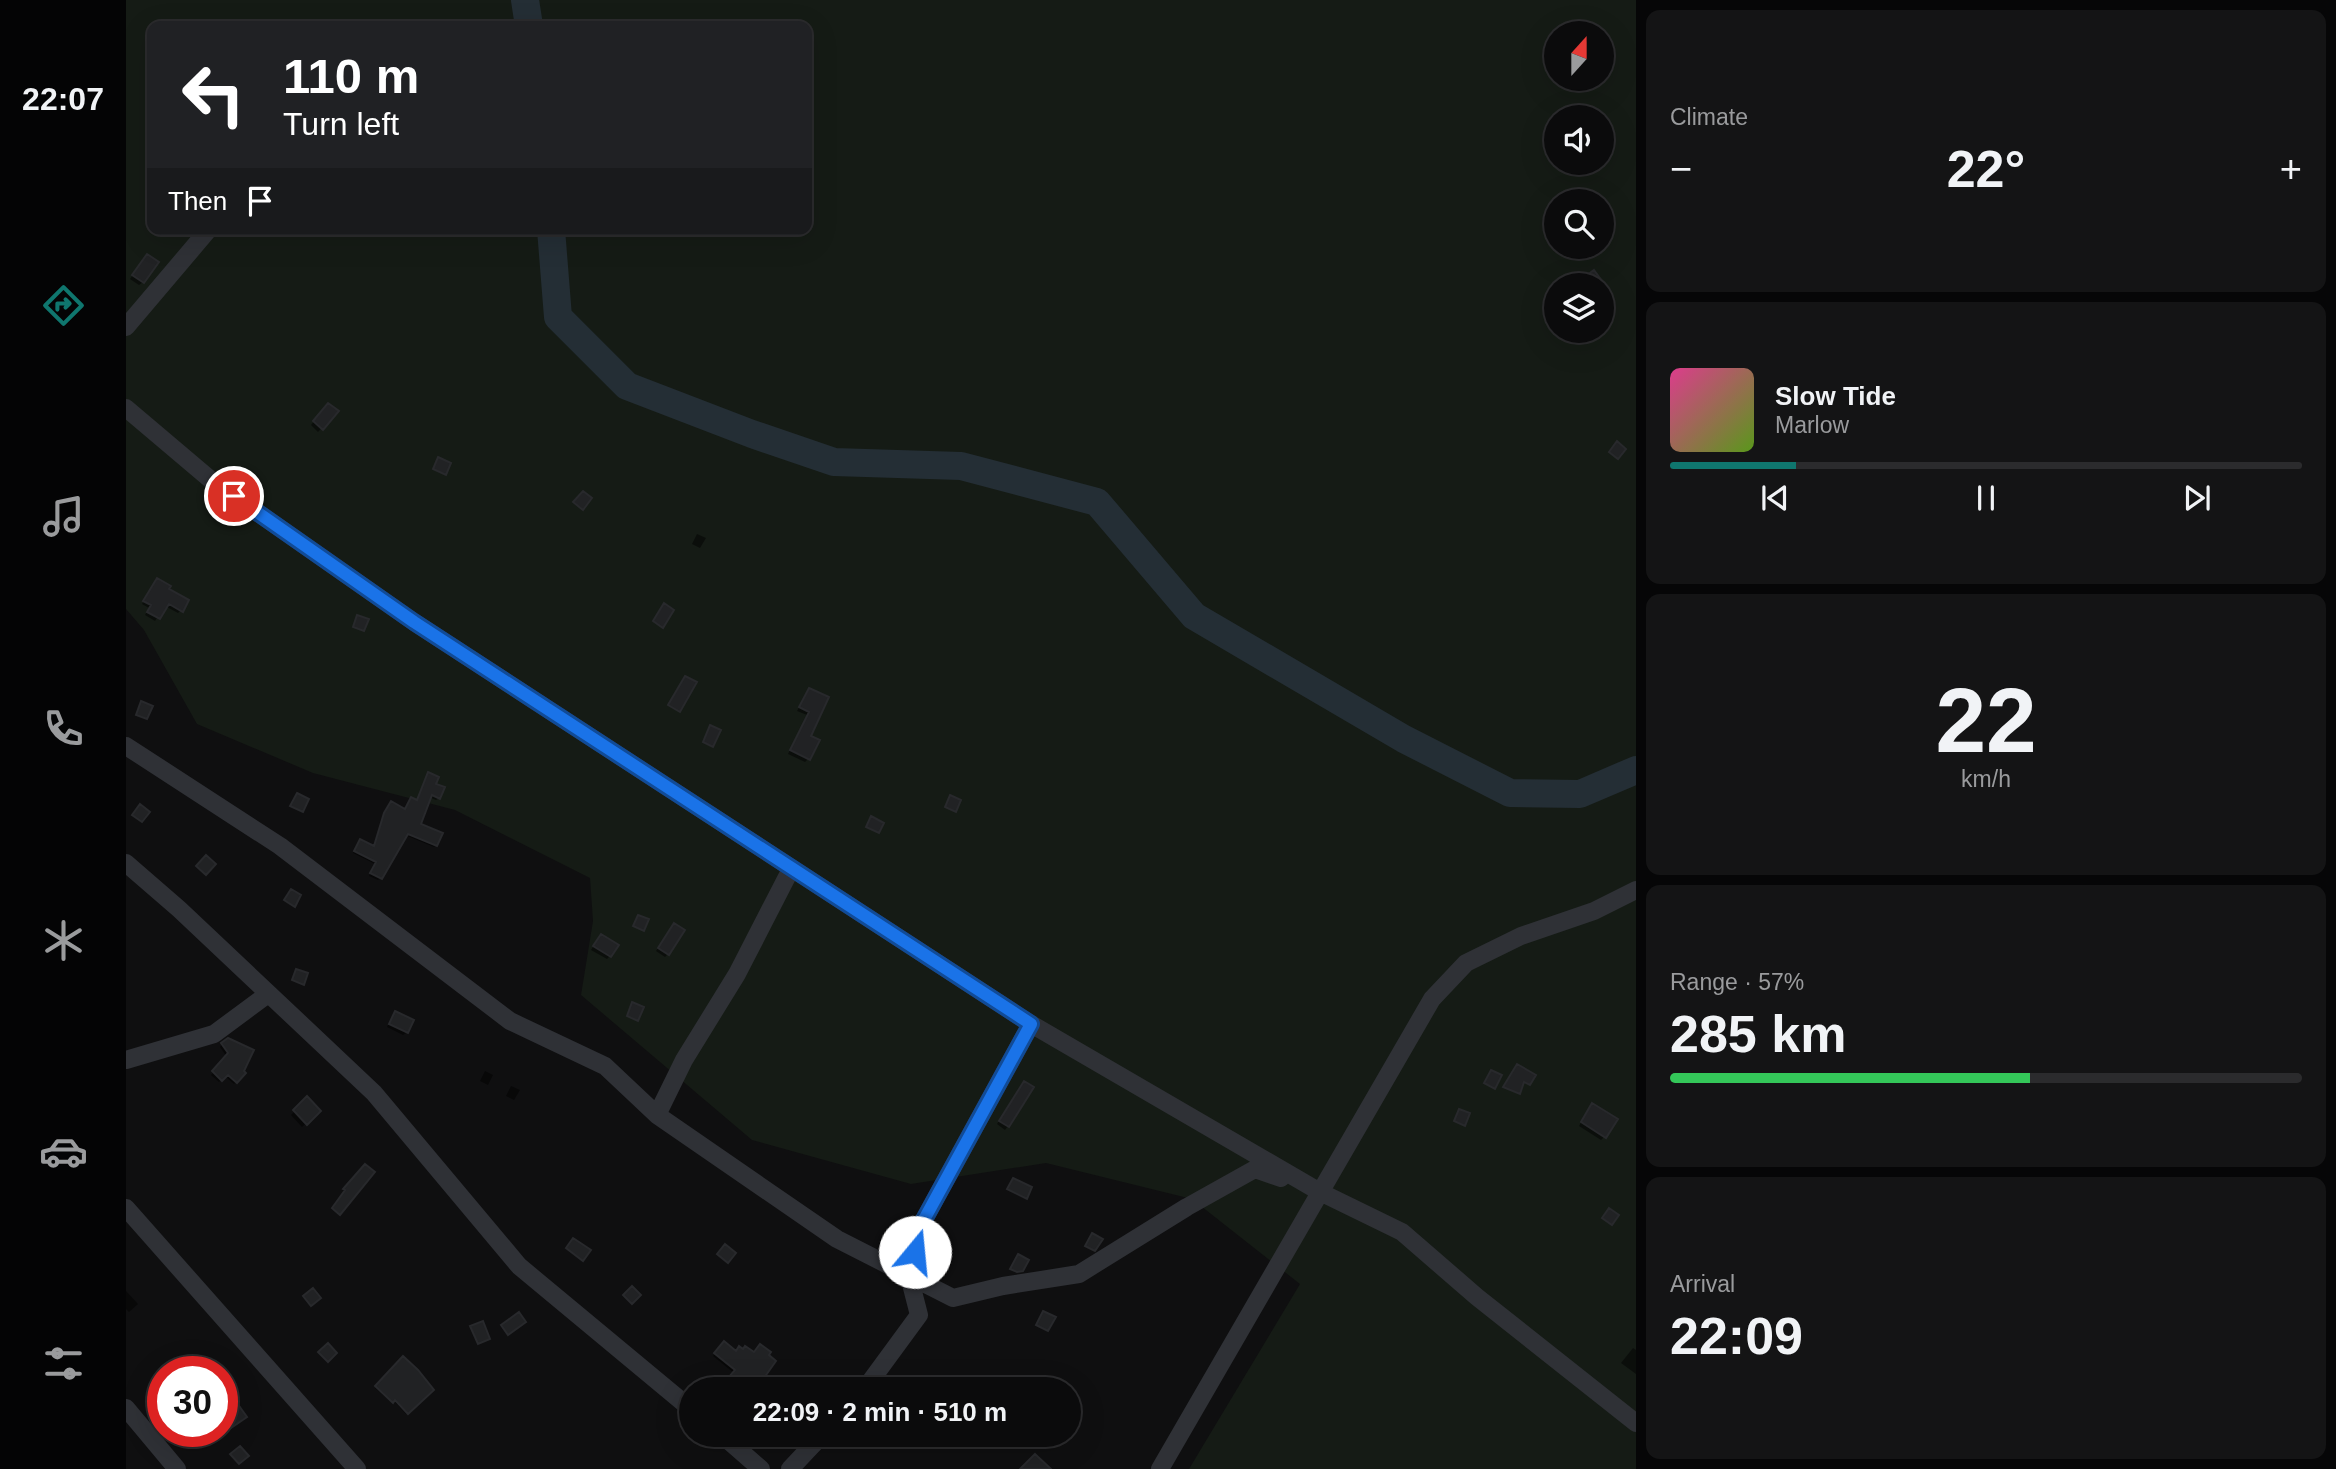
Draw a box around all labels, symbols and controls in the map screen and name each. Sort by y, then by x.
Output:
north arrow [1544,21,1614,91]
map controls [1544,21,1614,343]
icon: left [168,49,259,140]
text: 110 m [283,49,419,103]
text: 22:07 [22,81,104,117]
text: Climate [1670,104,1748,130]
button: sound [1544,105,1614,175]
text: Turn left [283,106,399,142]
text: 22° [1947,140,2025,198]
text: − [1670,148,1692,190]
text: + [2280,148,2302,190]
icon: arrive [241,182,279,220]
text: Then [168,186,227,216]
button: search [1544,189,1614,259]
button: layers [1544,273,1614,343]
icon: directions [39,281,88,330]
text: Slow Tide [1775,381,1896,411]
text: Marlow [1775,412,1849,438]
pin [204,466,264,526]
icon: arrive [215,477,253,515]
icon: previous [1756,479,1794,517]
icon: pause [1967,479,2005,517]
icon: next [2178,479,2216,517]
icon: music [39,492,88,541]
text: 22 [1935,670,2037,771]
icon: phone [39,704,88,753]
text: km/h [1961,766,2011,792]
icon: climate [39,916,88,965]
text: Range · 57% [1670,969,1804,995]
text: 285 km [1670,1005,1846,1063]
icon: car [39,1127,88,1176]
position arrow [878,1215,952,1289]
text: Arrival [1670,1271,1735,1297]
text: 22:09 [1670,1307,1803,1365]
icon: filters [39,1339,88,1388]
speed limit sign: 30 [147,1356,238,1447]
text: 22:09 · 2 min · 510 m [753,1397,1007,1427]

